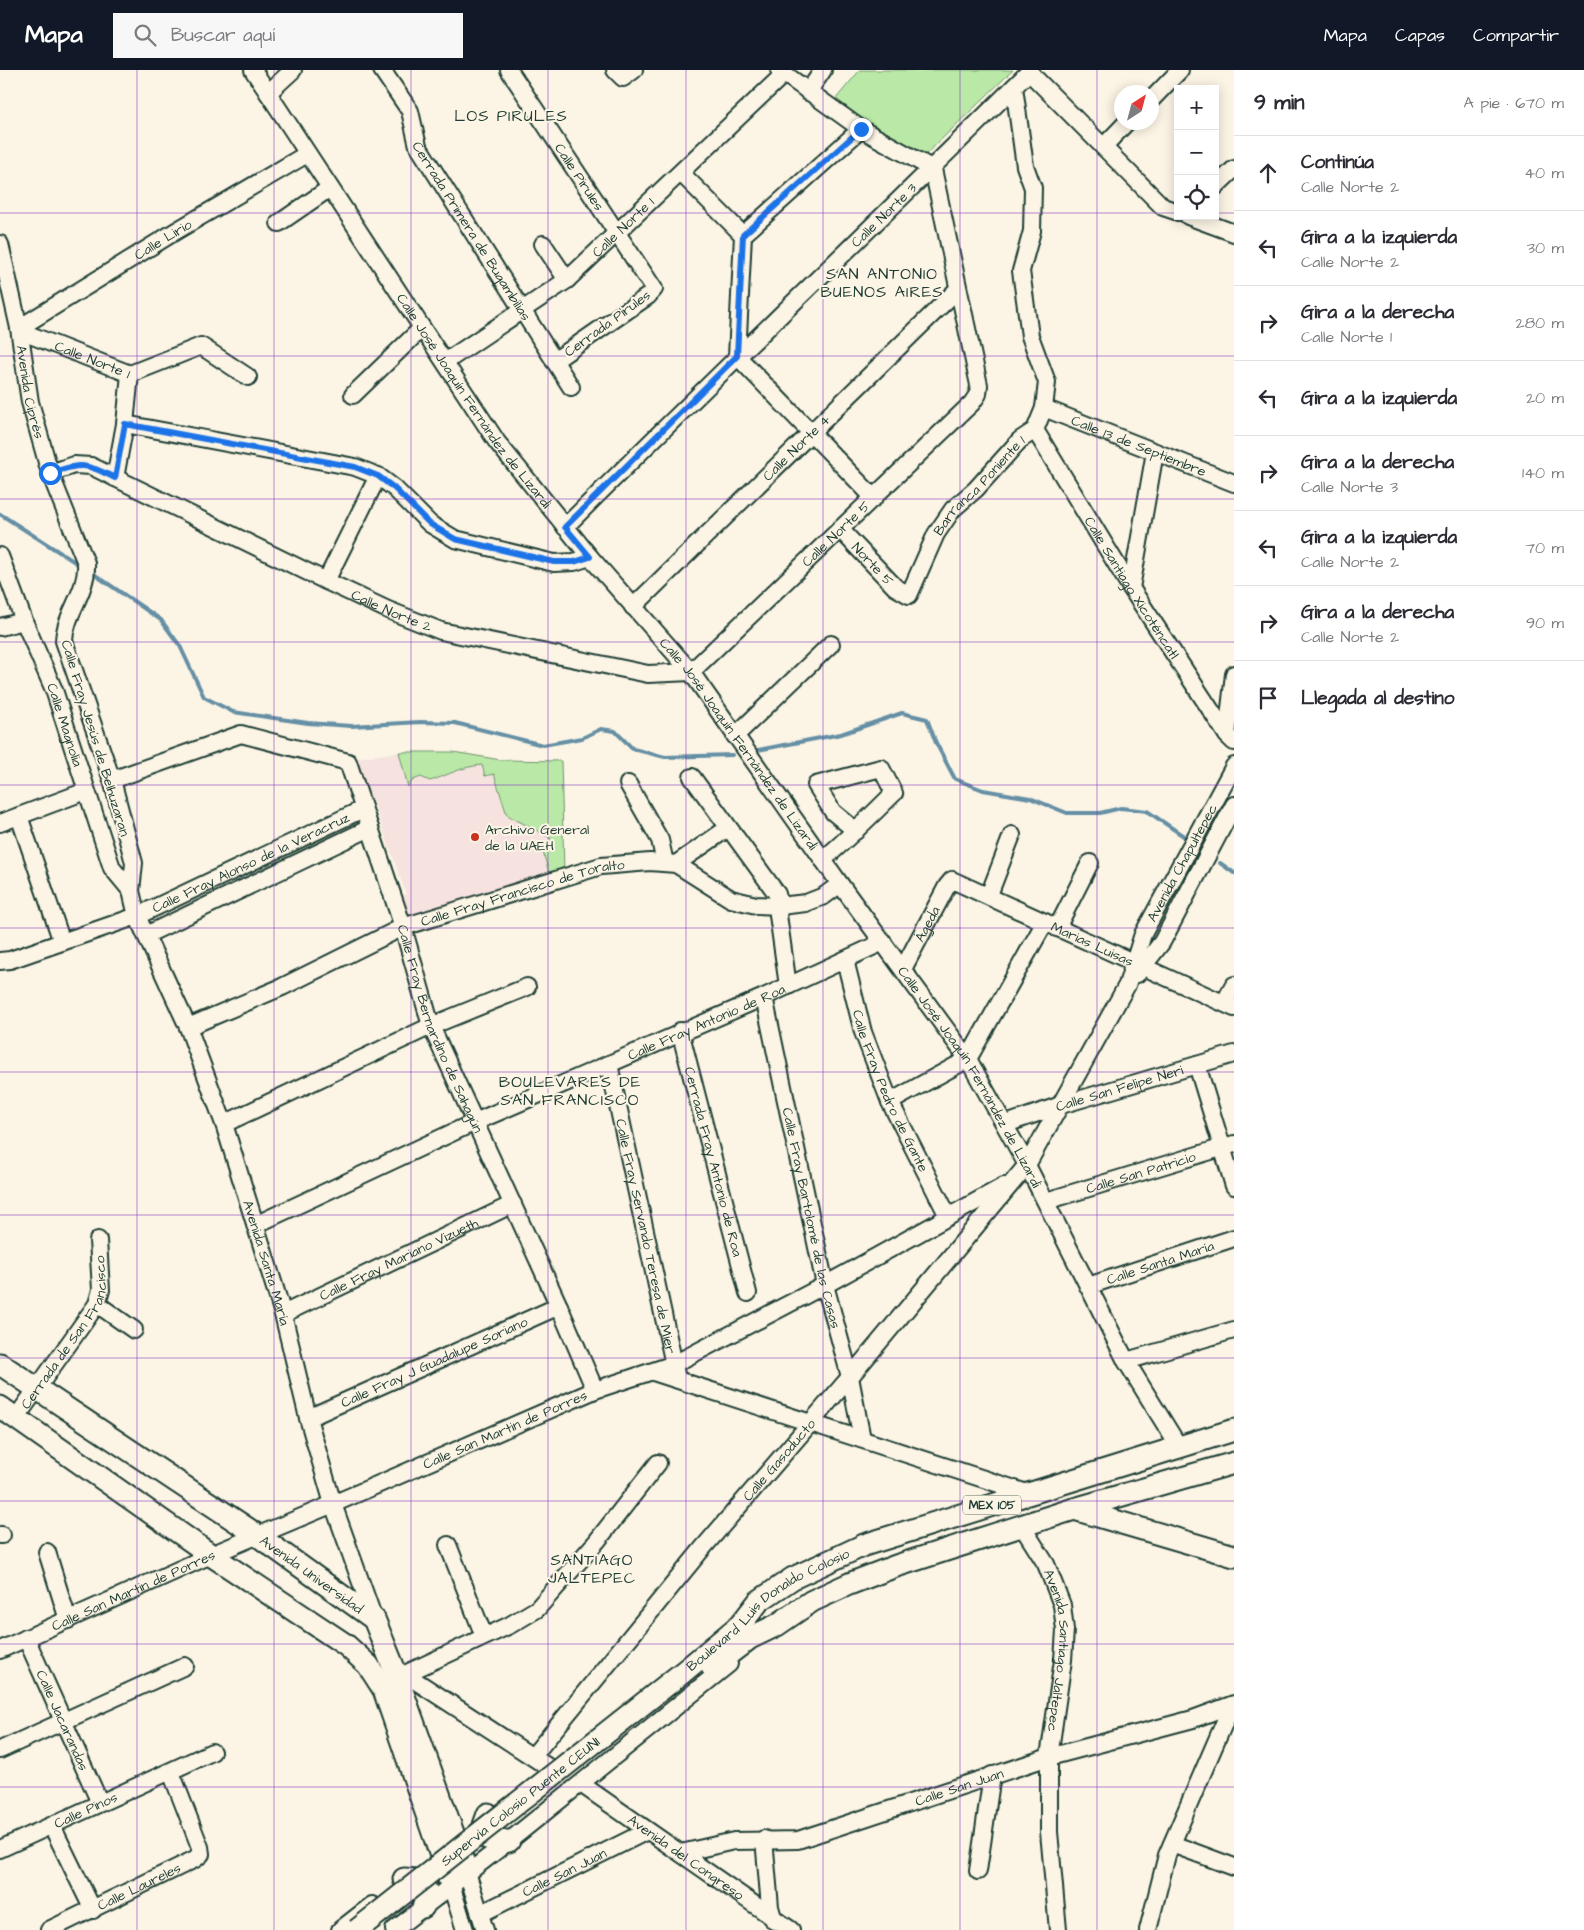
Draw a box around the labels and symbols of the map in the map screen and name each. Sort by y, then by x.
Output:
north arrow [1114,85,1159,130]
district label: LOS PIRULES [454,105,568,127]
route end [850,118,873,141]
street label: Cerrada Primera de Bugambilias [407,138,535,325]
street label: Calle Pirules [549,140,609,215]
street label: Calle Norte 3 [847,179,922,252]
street label: Calle Norte 1 [588,193,659,262]
street label: Calle Lirio [131,215,196,265]
district label: SAN ANTONIO BUENOS AIRES [820,263,944,303]
street label: Cerrada Pirules [560,286,655,362]
street label: Calle José Joaquín Fernández de Lizardi [391,290,556,513]
street label: Calle Norte 1 [52,337,133,384]
street label: Avenida Ciprés [11,344,49,441]
street label: Calle Norte 4 [758,410,835,486]
street label: Calle 13 de Septiembre [1068,411,1209,482]
street label: Barranca Poniente 1 [929,431,1029,540]
route start [39,462,62,485]
street label: Calle Norte 5 [798,498,874,570]
street label: Calle Santiago Xicoténcatl [1079,513,1184,663]
street label: Norte 5 [849,539,897,589]
street label: Calle Norte 2 [348,585,435,637]
street label: Calle José Joaquín Fernández de Lizardi [654,634,822,855]
street label: Calle Fray Jesús de Belhuzaran [56,638,134,839]
street label: Calle Magnolia [41,680,87,769]
street label: Avenida Chapultepec [1143,800,1223,926]
street label: Calle Fray Alonso de la Veracruz [149,808,353,918]
place label: Archivo General de la UAEH [485,820,589,856]
marker: Archivo General de la UAEH [469,831,481,843]
street label: Calle Fray Francisco de Toralto [418,855,626,932]
street label: Ágeda [910,903,946,946]
street label: Marias Luisas [1048,917,1136,972]
street label: Calle Fray Bernardino de Sahagún [392,922,488,1136]
street label: Calle José Joaquín Fernández de Lizardi [892,963,1046,1191]
street label: Calle Fray Antonio de Roa [625,980,789,1066]
street label: Calle Fray Pedro de Gante [847,1008,933,1176]
street label: Calle San Felipe Neri [1053,1060,1186,1117]
street label: Cerrada Fray Antonio de Roa [679,1065,747,1259]
district label: BOULEVARES DE SAN FRANCISCO [499,1071,641,1111]
street label: Calle Fray Bartolomé de las Casas [777,1106,845,1331]
street label: Calle Fray Servando Teresa de Mier [610,1117,680,1356]
street label: Calle San Patricio [1084,1147,1199,1199]
street label: Avenida Santa María [237,1198,294,1328]
street label: Calle Fray Mariano Vizueth [316,1213,482,1306]
street label: Calle Santa María [1104,1236,1217,1290]
street label: Cerrada de San Francisco [16,1255,112,1414]
street label: Calle Fray J Guadalupe Soriano [338,1312,531,1413]
street label: Calle San Martin de Porres [420,1386,591,1475]
street label: Calle Gasoducto [738,1415,821,1506]
road number: MEX 105 [963,1496,1021,1514]
street label: Avenida Universidad [255,1531,367,1619]
street label: Boulevard Luis Donaldo Colosio [682,1544,853,1676]
street label: Calle San Martin de Porres [49,1545,219,1637]
district label: SANTIAGO JALTEPEC [548,1549,636,1589]
street label: Avenida Santiago Jaltepec [1038,1566,1074,1733]
street label: Calle Jacarandas [31,1667,93,1774]
street label: Supervía Colosio Puente CEUNI [437,1732,605,1871]
street label: Calle San Juan [913,1764,1006,1812]
street label: Calle Pinos [51,1788,121,1834]
street label: Avenida del Congreso [623,1810,748,1905]
street label: Calle San Juan [519,1844,610,1902]
street label: Calle Laureles [94,1858,185,1916]

